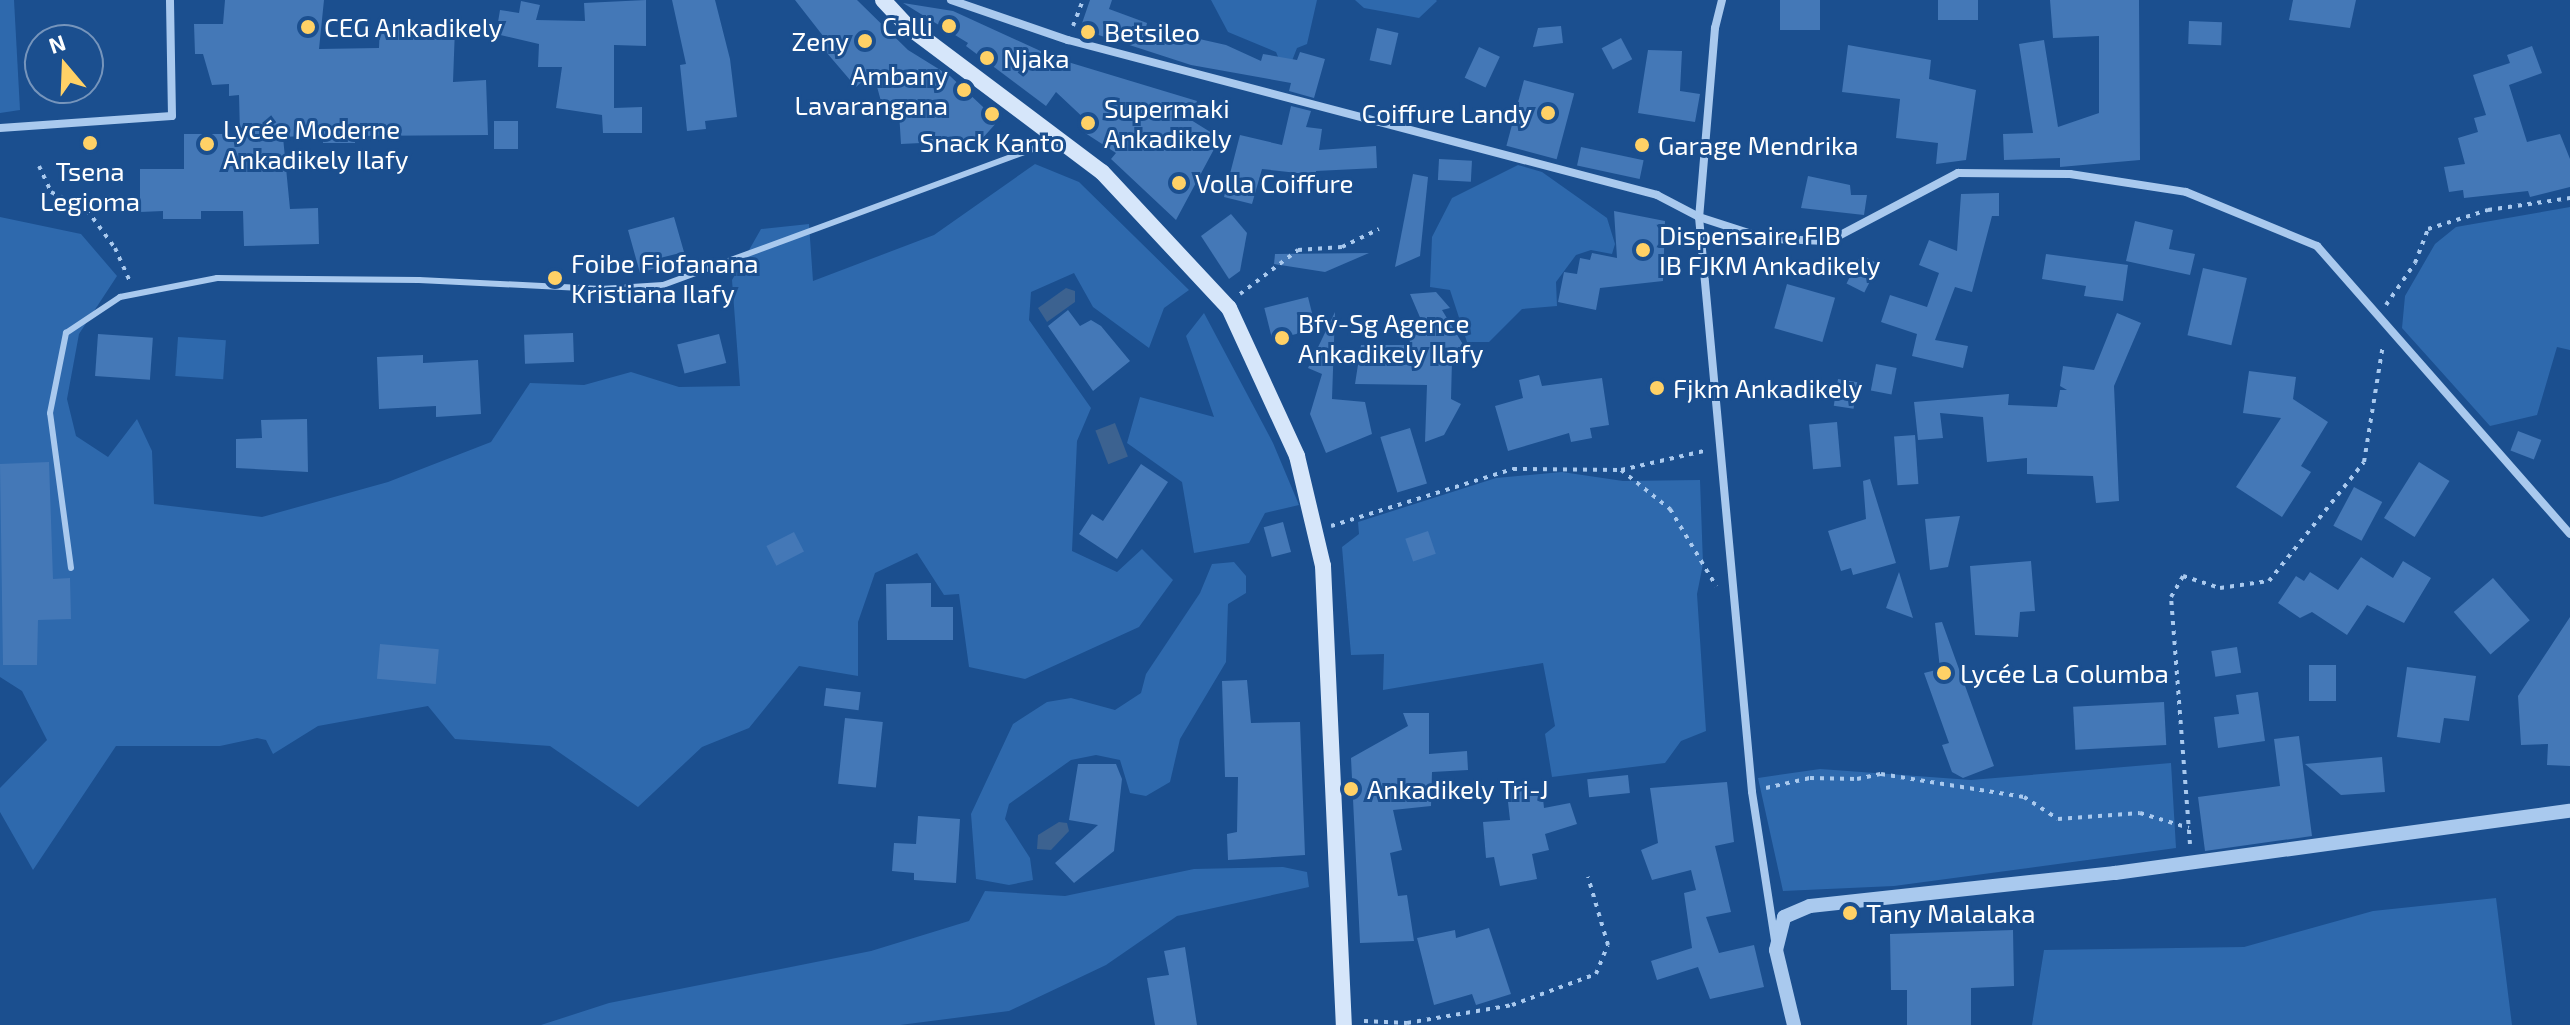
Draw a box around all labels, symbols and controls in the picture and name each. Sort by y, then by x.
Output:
place label: Calli [882,10,933,42]
place label: CEG Ankadikely [324,11,503,43]
place label: Betsileo [1104,16,1200,48]
marker: Calli [940,17,958,35]
marker: CEG Ankadikely [299,18,317,36]
marker: Betsileo [1079,23,1097,41]
north arrow [24,24,104,104]
place label: Zeny [791,25,849,57]
text: N [45,28,69,58]
marker: Zeny [856,32,874,50]
place label: Njaka [1003,42,1070,74]
marker: Njaka [978,49,996,67]
place label: Ambany Lavarangana [795,59,948,120]
marker: Ambany Lavarangana [955,81,973,99]
place label: Supermaki Ankadikely [1104,92,1232,154]
place label: Coiffure Landy [1361,97,1532,129]
marker: Coiffure Landy [1539,104,1557,122]
marker: Snack Kanto [983,105,1001,123]
place label: Lycée Moderne Ankadikely Ilafy [223,113,409,174]
marker: Supermaki Ankadikely [1079,114,1097,132]
place label: Snack Kanto [919,126,1065,158]
place label: Garage Mendrika [1658,129,1859,161]
marker: Tsena Legioma [81,134,99,152]
marker: Lycée Moderne Ankadikely Ilafy [198,135,216,153]
marker: Garage Mendrika [1633,136,1651,154]
place label: Tsena Legioma [40,155,140,216]
place label: Volla Coiffure [1195,167,1354,199]
marker: Volla Coiffure [1170,174,1188,192]
place label: Dispensaire FIB IB FJKM Ankadikely [1659,219,1881,280]
marker: Dispensaire FIB IB FJKM Ankadikely [1634,241,1652,259]
place label: Foibe Fiofanana Kristiana Ilafy [571,247,759,308]
marker: Foibe Fiofanana Kristiana Ilafy [546,269,564,287]
place label: Bfv-Sg Agence Ankadikely Ilafy [1298,307,1484,368]
marker: Bfv-Sg Agence Ankadikely Ilafy [1273,329,1291,347]
place label: Fjkm Ankadikely [1673,372,1863,404]
marker: Fjkm Ankadikely [1648,379,1666,397]
place label: Lycée La Columba [1960,657,2169,689]
marker: Lycée La Columba [1935,664,1953,682]
place label: Ankadikely Tri-J [1367,773,1550,805]
marker: Ankadikely Tri-J [1342,780,1360,798]
place label: Tany Malalaka [1866,897,2036,929]
marker: Tany Malalaka [1841,904,1859,922]

